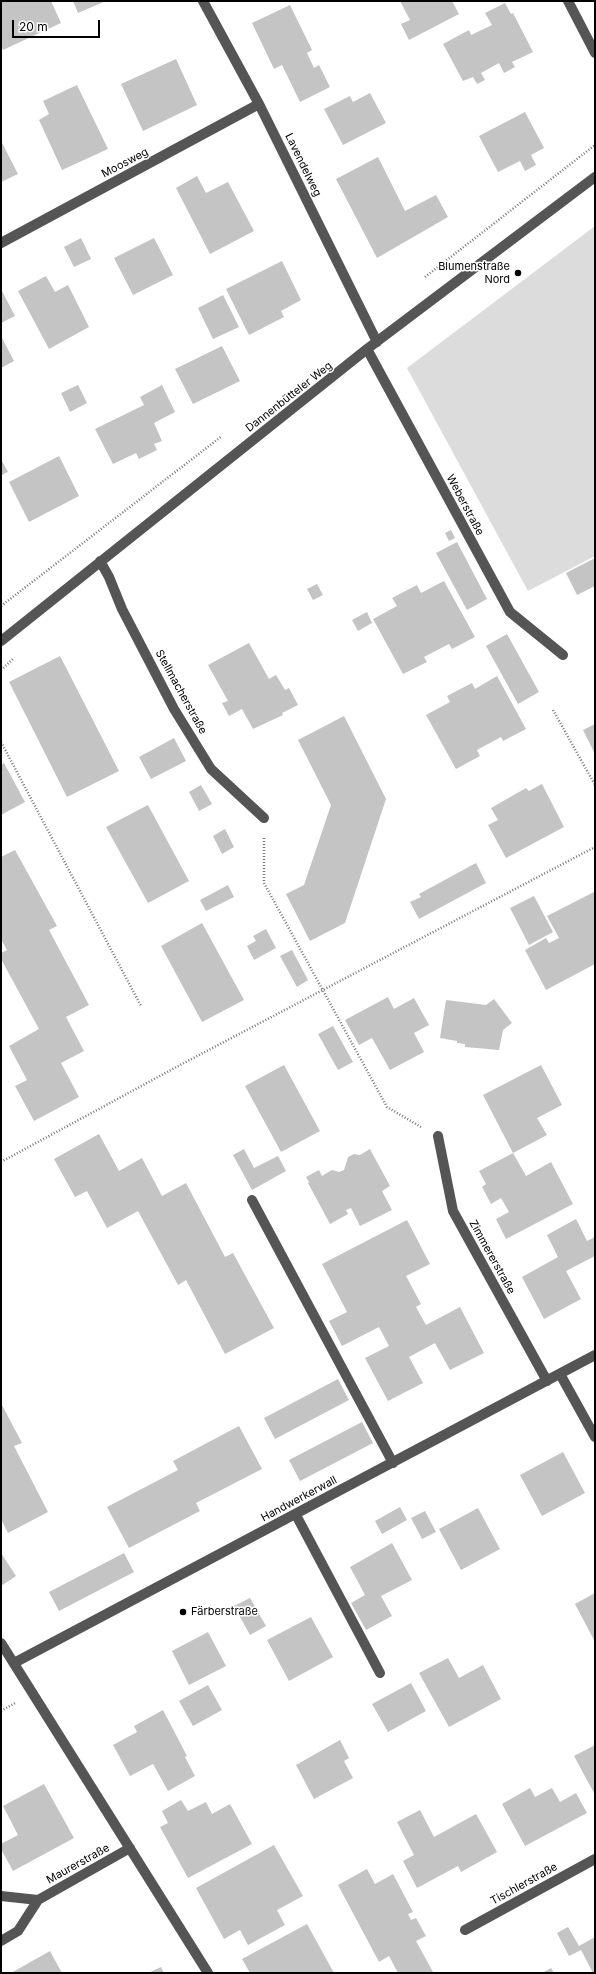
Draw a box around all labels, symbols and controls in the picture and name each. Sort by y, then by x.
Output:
scale bar [14,12,102,38]
text: 20 m [19,19,48,34]
street label: Lavendelweg [282,131,324,199]
street label: Moosweg [99,145,151,181]
place label: Blumenstraße Nord [438,260,510,286]
marker: Blumenstraße Nord [513,268,523,278]
street label: Dannenbütteler Weg [243,359,335,435]
street label: Weberstraße [443,472,487,538]
street label: Stellmacherstraße [152,648,210,736]
street label: Zimmererstraße [466,1218,518,1296]
street label: Handwerkerwall [259,1473,339,1525]
place label: Färberstraße [191,1605,258,1619]
marker: Färberstraße [178,1607,188,1617]
street label: Maurerstraße [44,1841,112,1887]
street label: Tischlerstraße [488,1860,560,1908]

